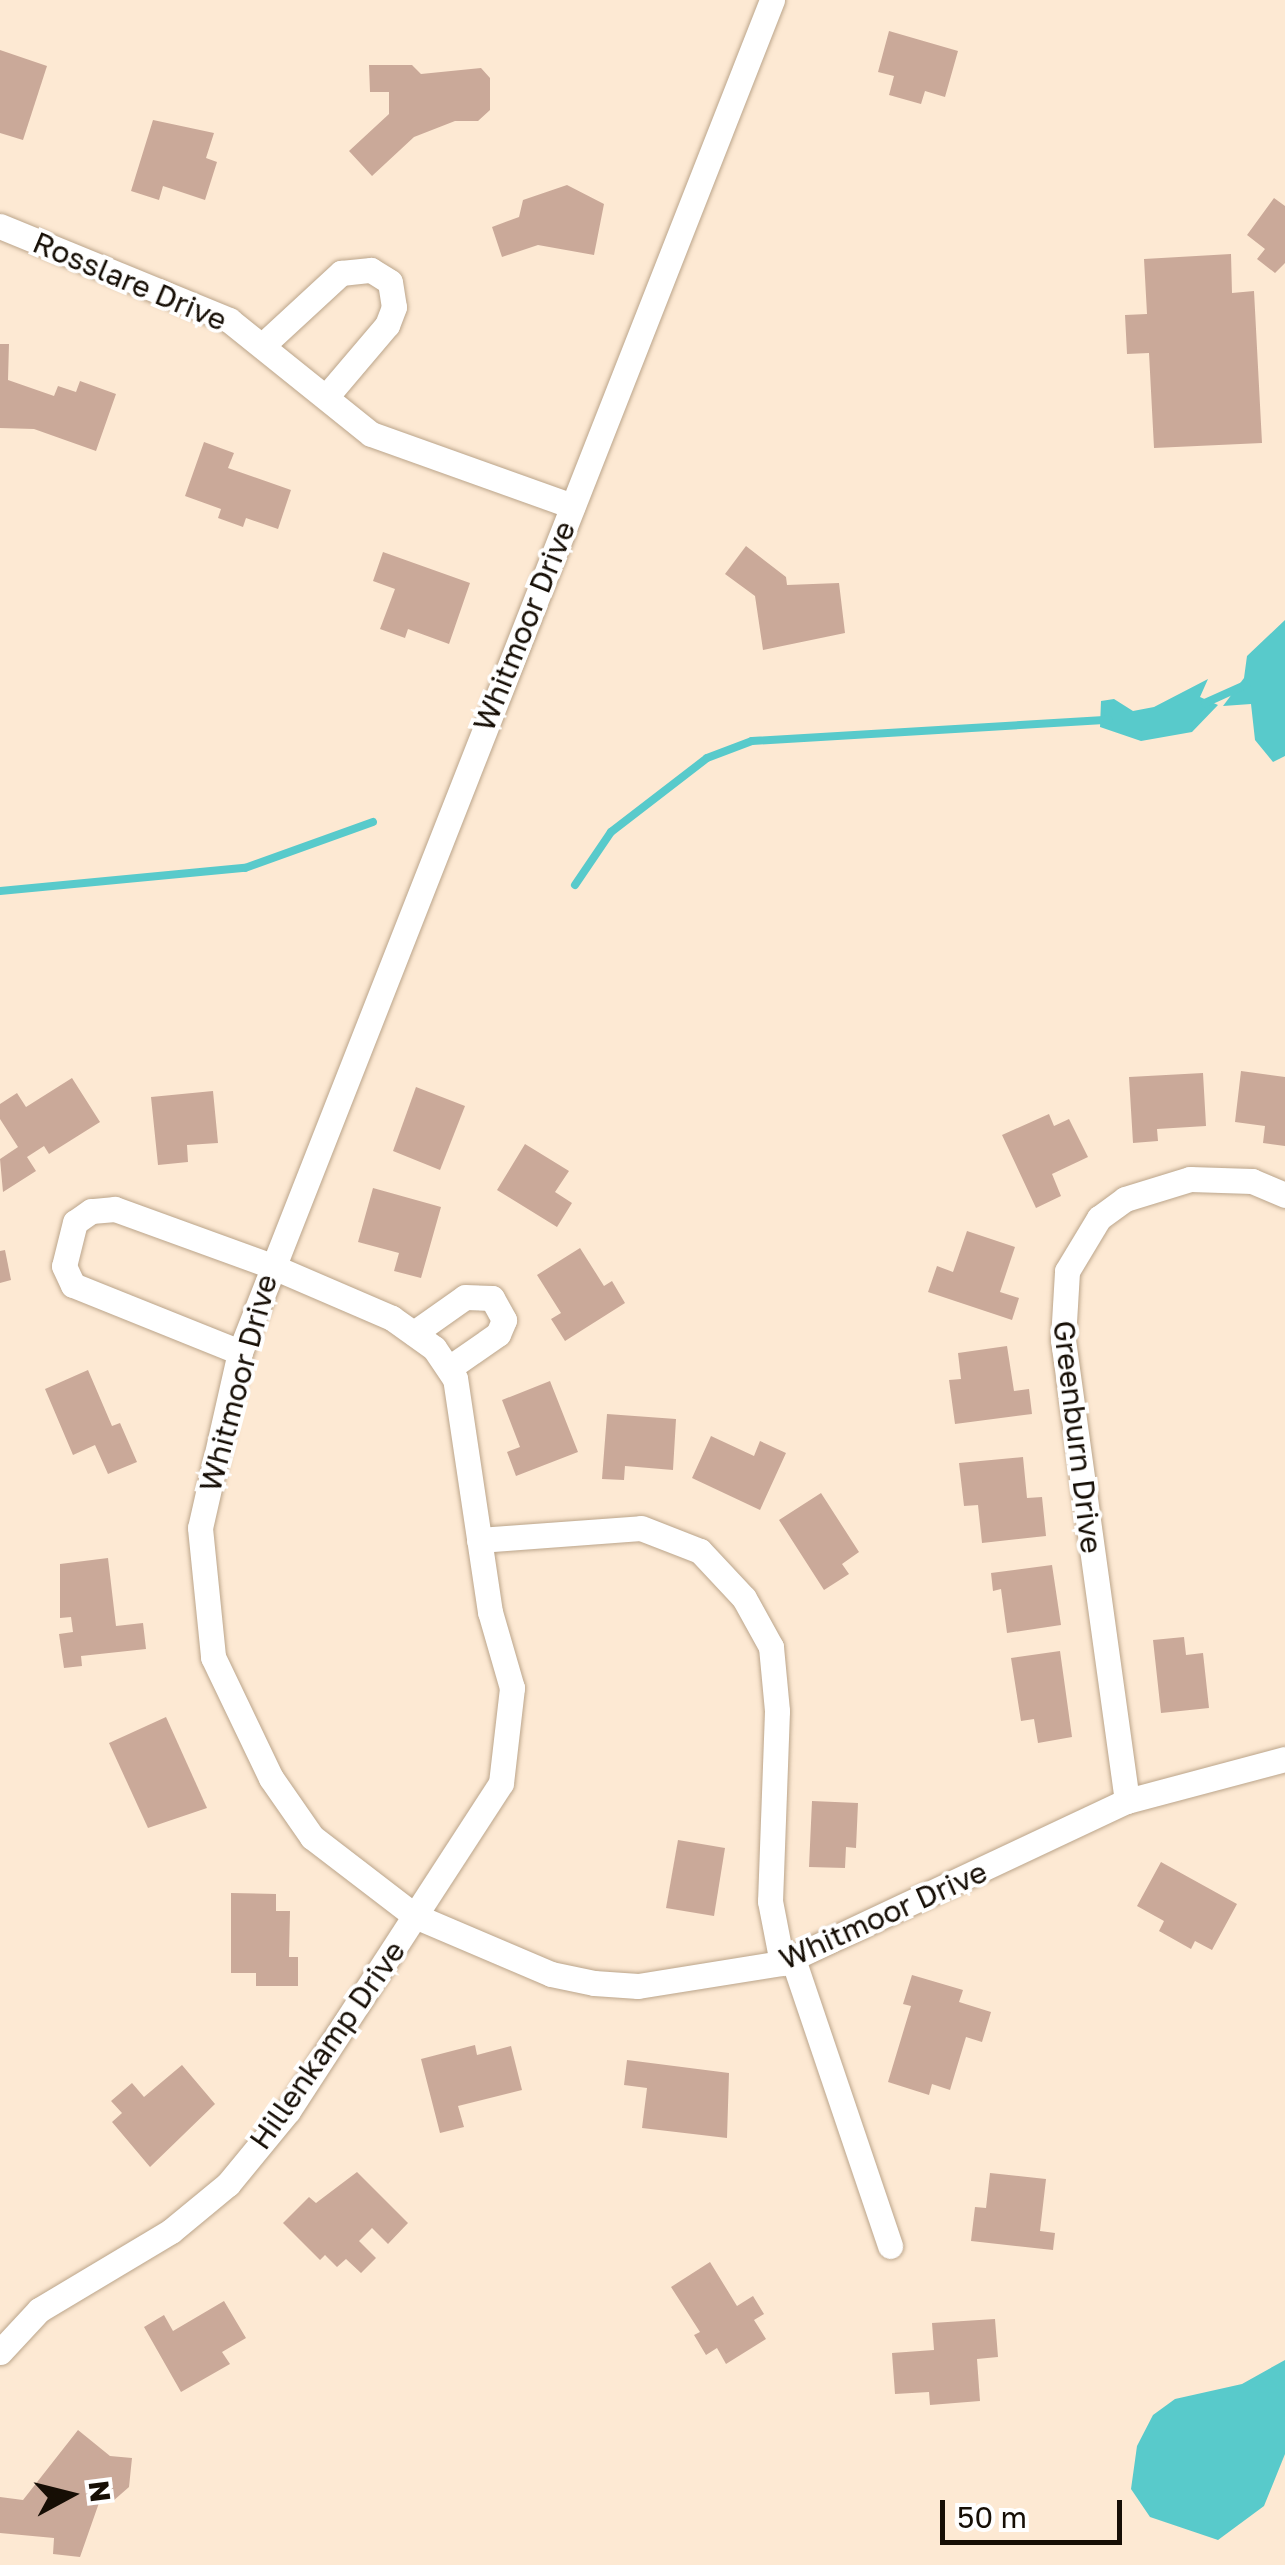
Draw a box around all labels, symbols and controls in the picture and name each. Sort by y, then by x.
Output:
street label: Rosslare Drive [28,224,232,338]
street label: Whitmoor Drive [465,516,583,736]
street label: Whitmoor Drive [192,1270,284,1496]
street label: Greenburn Drive [1046,1318,1110,1556]
street label: Whitmoor Drive [774,1853,992,1977]
street label: Hillenkamp Drive [242,1934,412,2156]
north arrow [20,2445,120,2545]
text: N [83,2479,118,2504]
scale bar [945,2480,1128,2542]
text: 50 m [957,2499,1027,2535]

